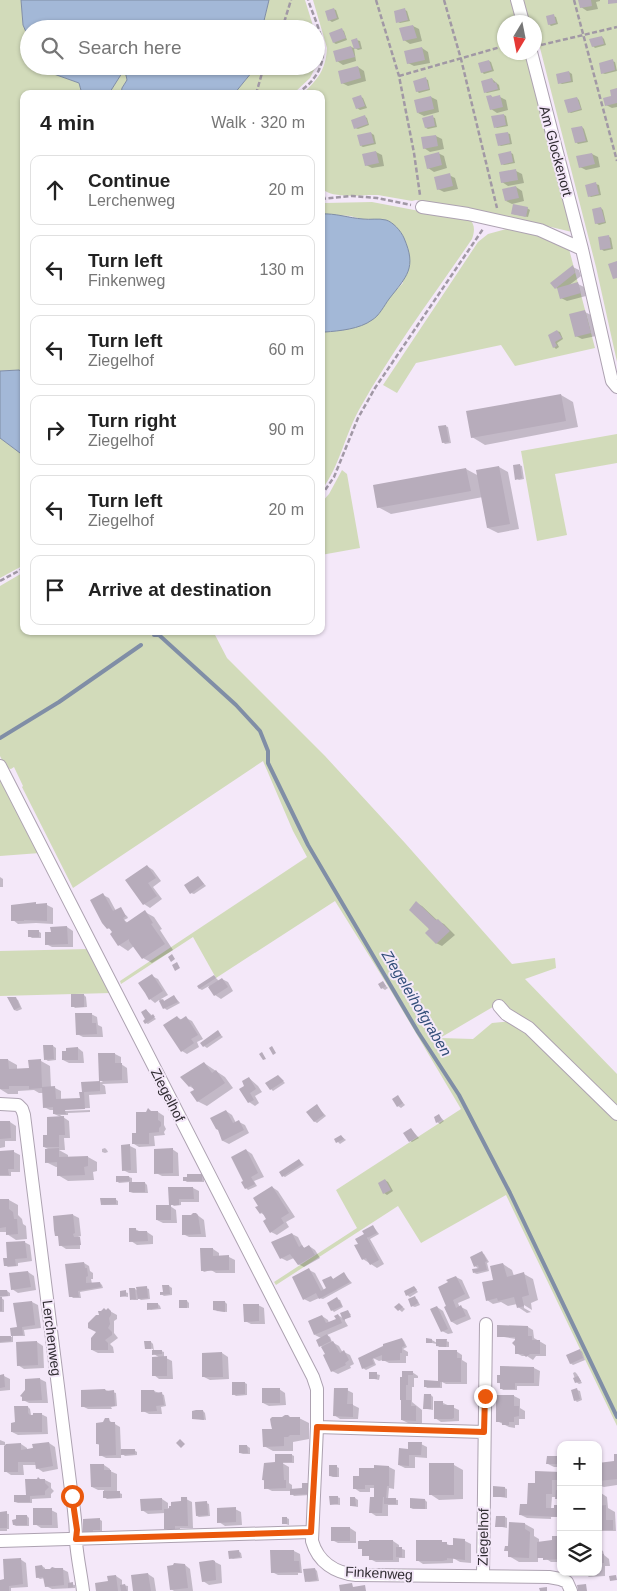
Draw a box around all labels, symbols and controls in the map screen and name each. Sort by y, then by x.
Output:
north arrow [497,15,542,60]
search box [20,20,325,75]
icon: search [38,34,66,62]
text: Search here [78,37,182,58]
street label: Am Glockenort [536,104,576,198]
text: 4 min [40,111,95,134]
text: Walk · 320 m [211,114,305,131]
text: Continue [88,170,170,191]
icon: ahead [41,176,69,204]
text: 20 m [268,181,304,198]
text: Lerchenweg [88,192,175,209]
text: Turn left [88,250,163,271]
icon: left [41,256,69,284]
text: 130 m [260,261,304,278]
text: Finkenweg [88,272,165,289]
text: Turn left [88,330,163,351]
icon: left [41,336,69,364]
text: 60 m [268,341,304,358]
text: Ziegelhof [88,352,154,369]
text: Turn right [88,410,176,431]
icon: right [41,416,69,444]
text: 90 m [268,421,304,438]
text: Ziegelhof [88,432,154,449]
text: Turn left [88,490,163,511]
icon: left [41,496,69,524]
text: 20 m [268,501,304,518]
text: Ziegelhof [88,512,154,529]
icon: arrive [41,576,69,604]
text: Arrive at destination [88,579,272,600]
water label: Ziegeleihofgraben [378,946,455,1059]
street label: Ziegelhof [148,1066,188,1124]
street label: Lerchenweg [39,1299,65,1377]
route end [474,1385,497,1408]
map controls [557,1441,602,1576]
button: + [557,1441,602,1486]
route start [61,1485,84,1508]
button: − [557,1486,602,1531]
street label: Ziegelhof [474,1508,492,1566]
button: layers [557,1531,602,1576]
street label: Finkenweg [345,1563,413,1583]

